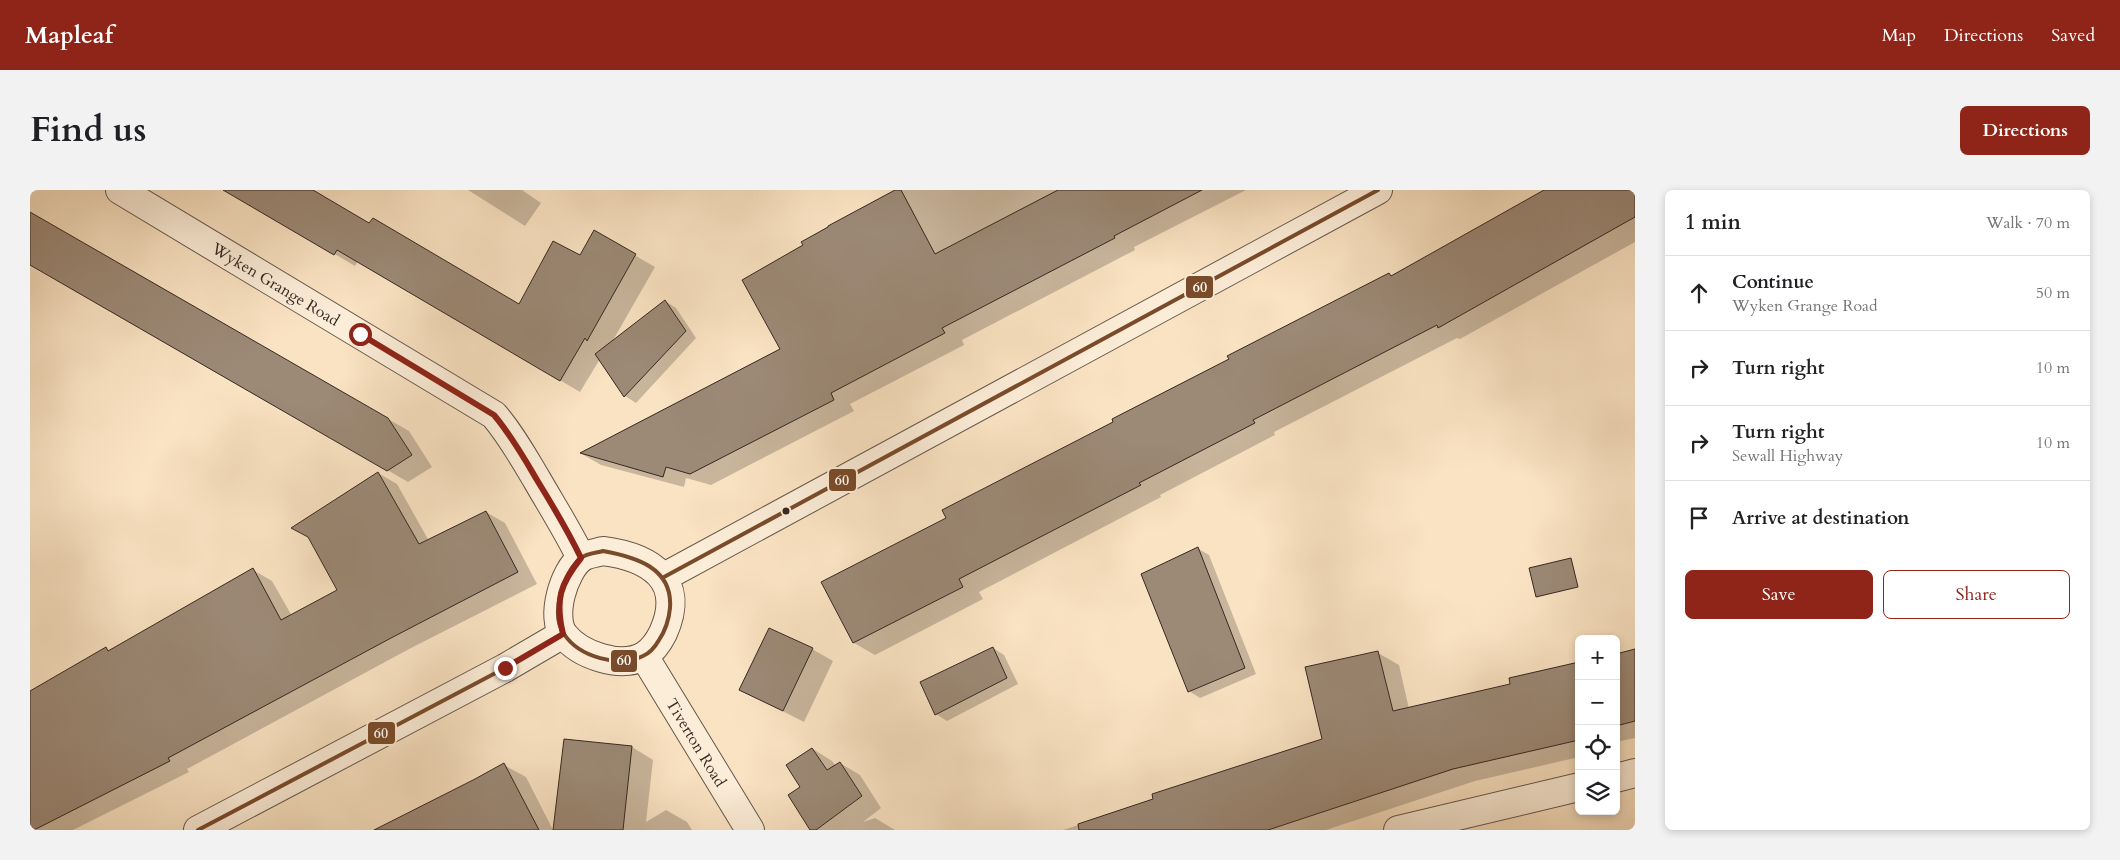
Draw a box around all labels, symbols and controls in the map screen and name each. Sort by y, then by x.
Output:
text: Mapleaf [25,19,113,52]
text: Map [1882,23,1916,48]
text: Directions [1944,23,2023,48]
text: Saved [2051,23,2095,48]
text: Find us [30,106,146,154]
button: Directions [1960,106,2090,155]
text: 1 min [1685,208,1741,237]
text: Walk · 70 m [1986,212,2070,234]
street label: Wyken Grange Road [207,237,344,332]
text: Continue [1732,269,1814,295]
line badge: 60 [1185,275,1214,299]
text: 60 [1193,278,1207,297]
icon: ahead [1685,279,1713,307]
text: 50 m [2036,282,2070,304]
text: Wyken Grange Road [1732,295,1878,317]
route start [349,323,372,346]
icon: right [1685,354,1713,382]
text: Turn right [1732,355,1824,381]
text: 10 m [2036,357,2070,379]
text: Turn right [1732,419,1824,445]
icon: right [1685,429,1713,457]
text: 10 m [2036,432,2070,454]
text: Sewall Highway [1732,445,1843,467]
line badge: 60 [828,468,857,492]
text: 60 [835,471,849,490]
icon: arrive [1685,504,1713,532]
text: Arrive at destination [1732,505,1909,531]
unlabelled marker [781,506,791,516]
button: Save [1685,570,1873,619]
button: Share [1883,570,2070,619]
map controls [1575,635,1620,815]
button: + [1575,635,1620,680]
line badge: 60 [610,649,638,673]
text: 60 [617,651,631,670]
route end [494,657,517,680]
button: − [1575,680,1620,725]
street label: Tiverton Road [660,694,731,791]
line badge: 60 [367,721,396,745]
text: 60 [374,724,388,743]
button: locate [1575,725,1620,770]
button: layers [1575,770,1620,815]

